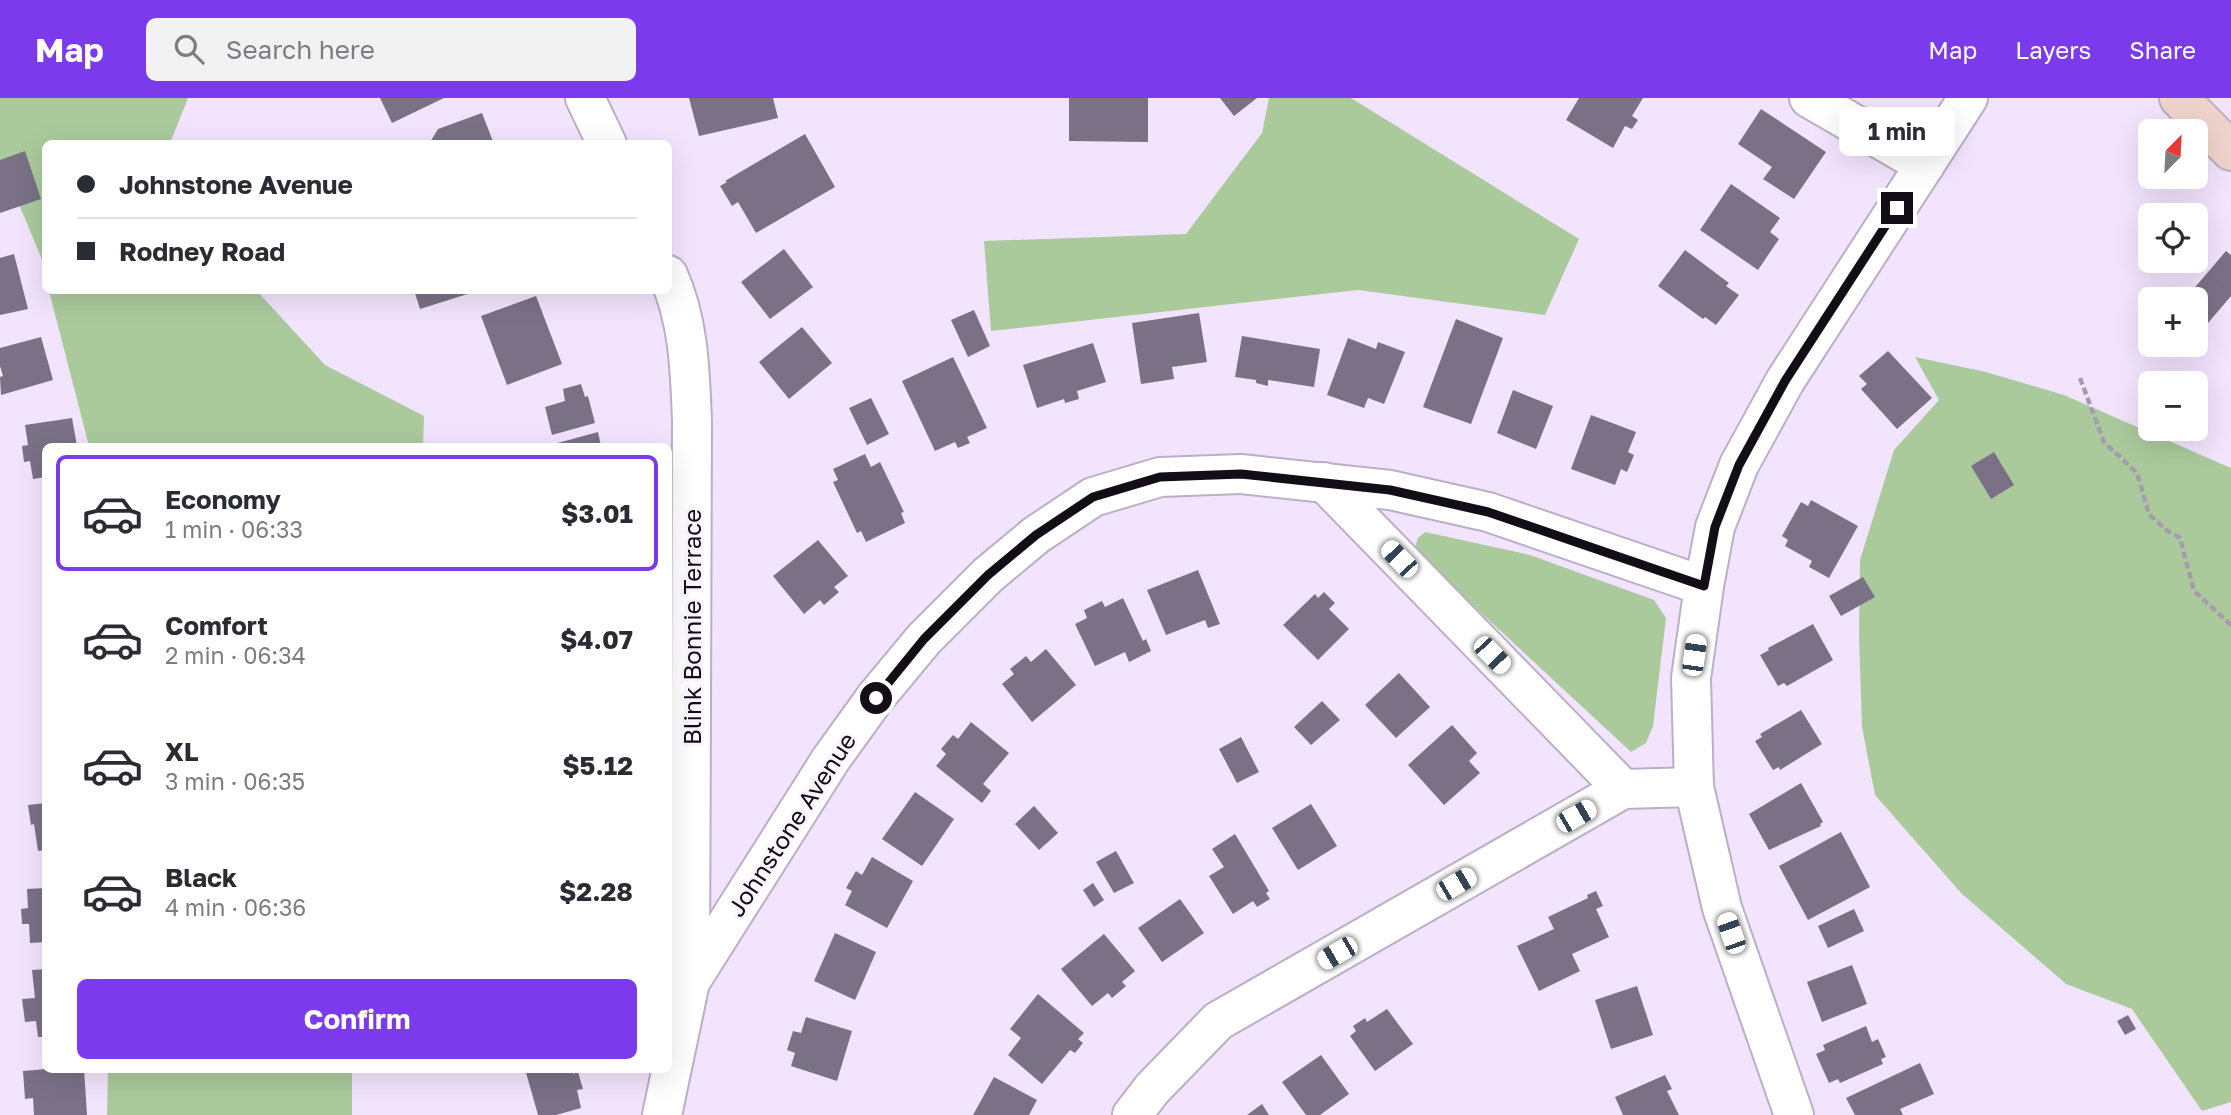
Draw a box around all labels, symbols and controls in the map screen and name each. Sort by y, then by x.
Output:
search box [146,18,636,81]
text: Map [35,30,104,69]
icon: search [170,30,208,68]
text: Search here [226,34,375,65]
text: Map [1928,35,1977,64]
text: Layers [2015,35,2091,64]
text: Share [2129,35,2196,64]
callout: 1 min [1839,106,1955,155]
text: 1 min [1868,117,1926,145]
north arrow [2138,119,2208,189]
map controls [2138,119,2208,441]
text: Johnstone Avenue [119,169,353,200]
route end [1881,192,1913,224]
button: locate [2138,203,2208,273]
text: Rodney Road [119,236,285,267]
button: + [2138,287,2208,357]
button: − [2138,371,2208,441]
icon: car [81,482,144,545]
text: Economy [165,484,281,515]
text: $3.01 [561,498,633,529]
street label: Blink Bonnie Terrace [677,509,706,745]
text: 1 min · 06:33 [165,515,303,543]
car [1377,537,1422,581]
icon: car [81,608,144,671]
text: Comfort [165,610,268,641]
text: $4.07 [560,624,633,655]
car [1470,633,1515,677]
car [1681,633,1708,677]
text: 2 min · 06:34 [165,641,306,669]
route start [860,682,892,714]
street label: Johnstone Avenue [721,727,861,921]
icon: car [81,734,144,797]
text: XL [165,736,199,767]
text: $5.12 [562,750,633,781]
text: 3 min · 06:35 [165,767,305,795]
car [1553,796,1600,836]
icon: car [81,860,144,923]
text: Black [165,862,237,893]
car [1433,864,1480,904]
text: $2.28 [559,876,633,907]
text: 4 min · 06:36 [165,893,306,921]
car [1715,910,1748,956]
car [1314,933,1361,973]
button: Confirm [77,979,637,1059]

